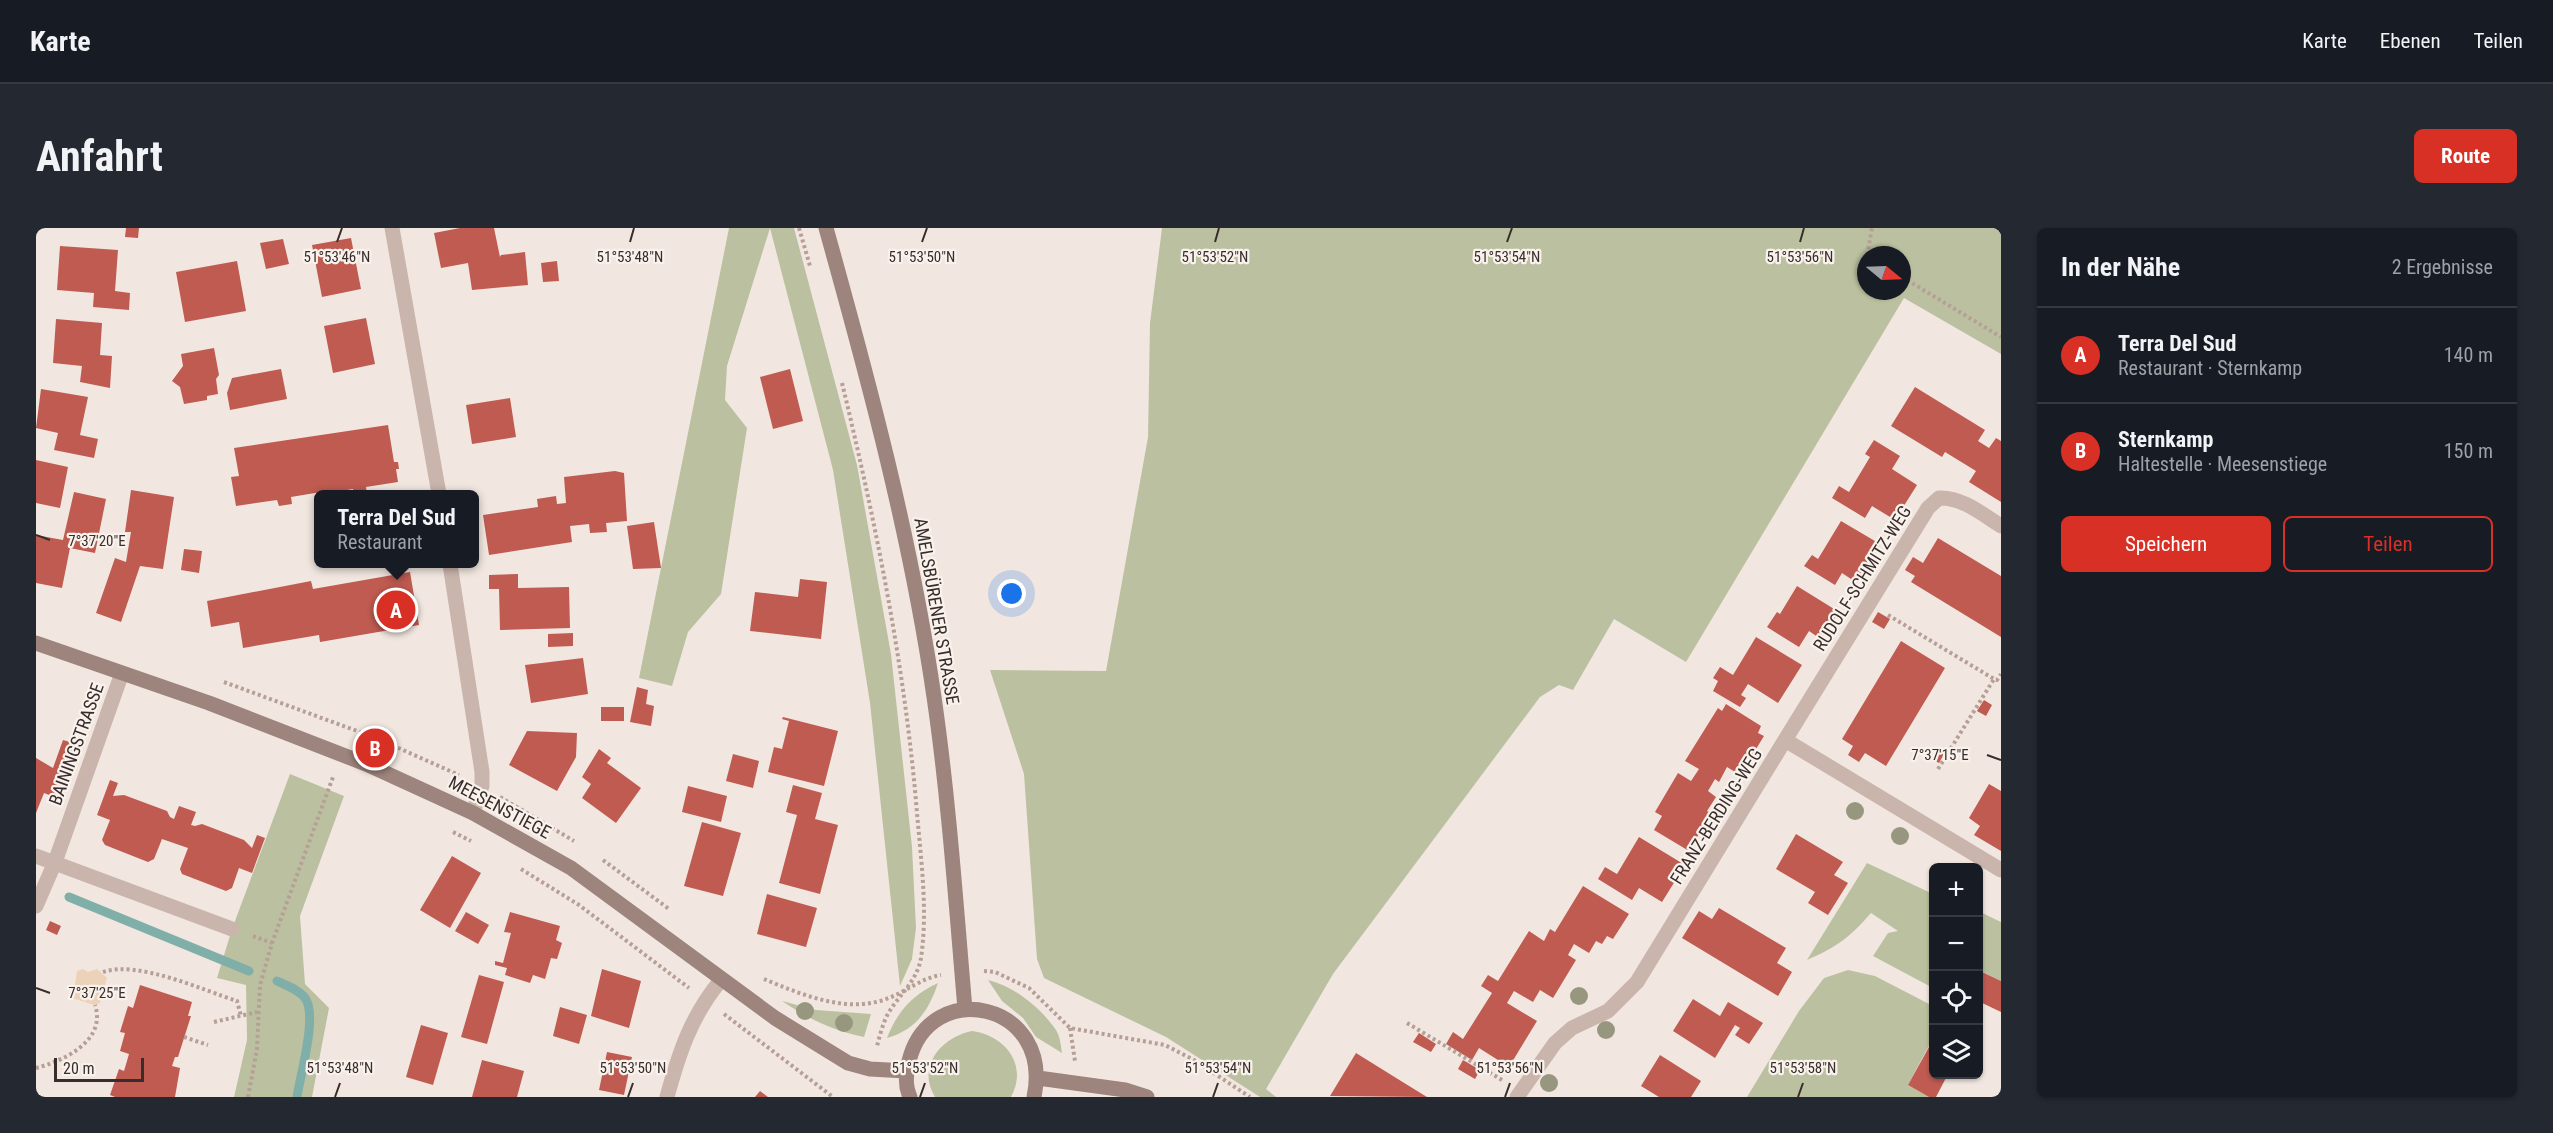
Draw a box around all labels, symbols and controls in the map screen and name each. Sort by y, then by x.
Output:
text: Karte [30,25,91,58]
text: Karte [2302,29,2347,53]
text: Ebenen [2380,29,2441,53]
text: Teilen [2474,29,2523,53]
button: Route [2414,129,2517,183]
text: Anfahrt [36,132,163,181]
north arrow [1857,246,1911,300]
text: 51°53'46"N [304,248,370,266]
text: 51°53'48"N [597,248,663,266]
text: 51°53'50"N [889,248,955,266]
text: 51°53'52"N [1182,248,1248,266]
text: 51°53'54"N [1474,248,1540,266]
text: 51°53'56"N [1767,248,1833,266]
text: In der Nähe [2061,252,2180,282]
text: 2 Ergebnisse [2392,255,2493,279]
text: Terra Del Sud [2118,331,2236,356]
text: A [2075,343,2086,367]
text: 140 m [2444,343,2493,367]
text: Restaurant · Sternkamp [2118,356,2302,380]
text: Sternkamp [2118,427,2213,452]
text: B [2075,439,2086,463]
text: 150 m [2444,439,2493,463]
text: Haltestelle · Meesenstiege [2118,452,2327,476]
popup [314,490,479,568]
street label: RUDOLF-SCHMITZ-WEG [1809,501,1915,655]
text: Terra Del Sud [337,505,456,530]
street label: AMELSBÜRENER STRASSE [910,516,964,706]
button: Speichern [2061,516,2271,572]
button: Teilen [2283,516,2493,572]
text: Restaurant [337,530,423,554]
text: 7°37'20"E [68,532,126,550]
your location [997,579,1026,608]
pin: A [376,588,416,632]
street label: BAININGSTRASSE [44,680,108,808]
pin: B [356,726,394,770]
street label: FRANZ-BERDING-WEG [1666,744,1766,888]
text: 7°37'15"E [1911,746,1969,764]
street label: MEESENSTIEGE [445,771,555,843]
map controls [1929,863,1983,1079]
button: + [1929,863,1983,917]
button: − [1929,917,1983,971]
button: locate [1929,971,1983,1025]
text: 7°37'25"E [68,984,126,1002]
button: layers [1929,1025,1983,1079]
scale bar [54,1055,144,1082]
text: 20 m [63,1059,95,1078]
text: 51°53'48"N [307,1059,373,1077]
text: 51°53'50"N [600,1059,666,1077]
text: 51°53'52"N [892,1059,958,1077]
text: 51°53'54"N [1185,1059,1251,1077]
text: 51°53'56"N [1477,1059,1543,1077]
text: 51°53'58"N [1770,1059,1836,1077]

